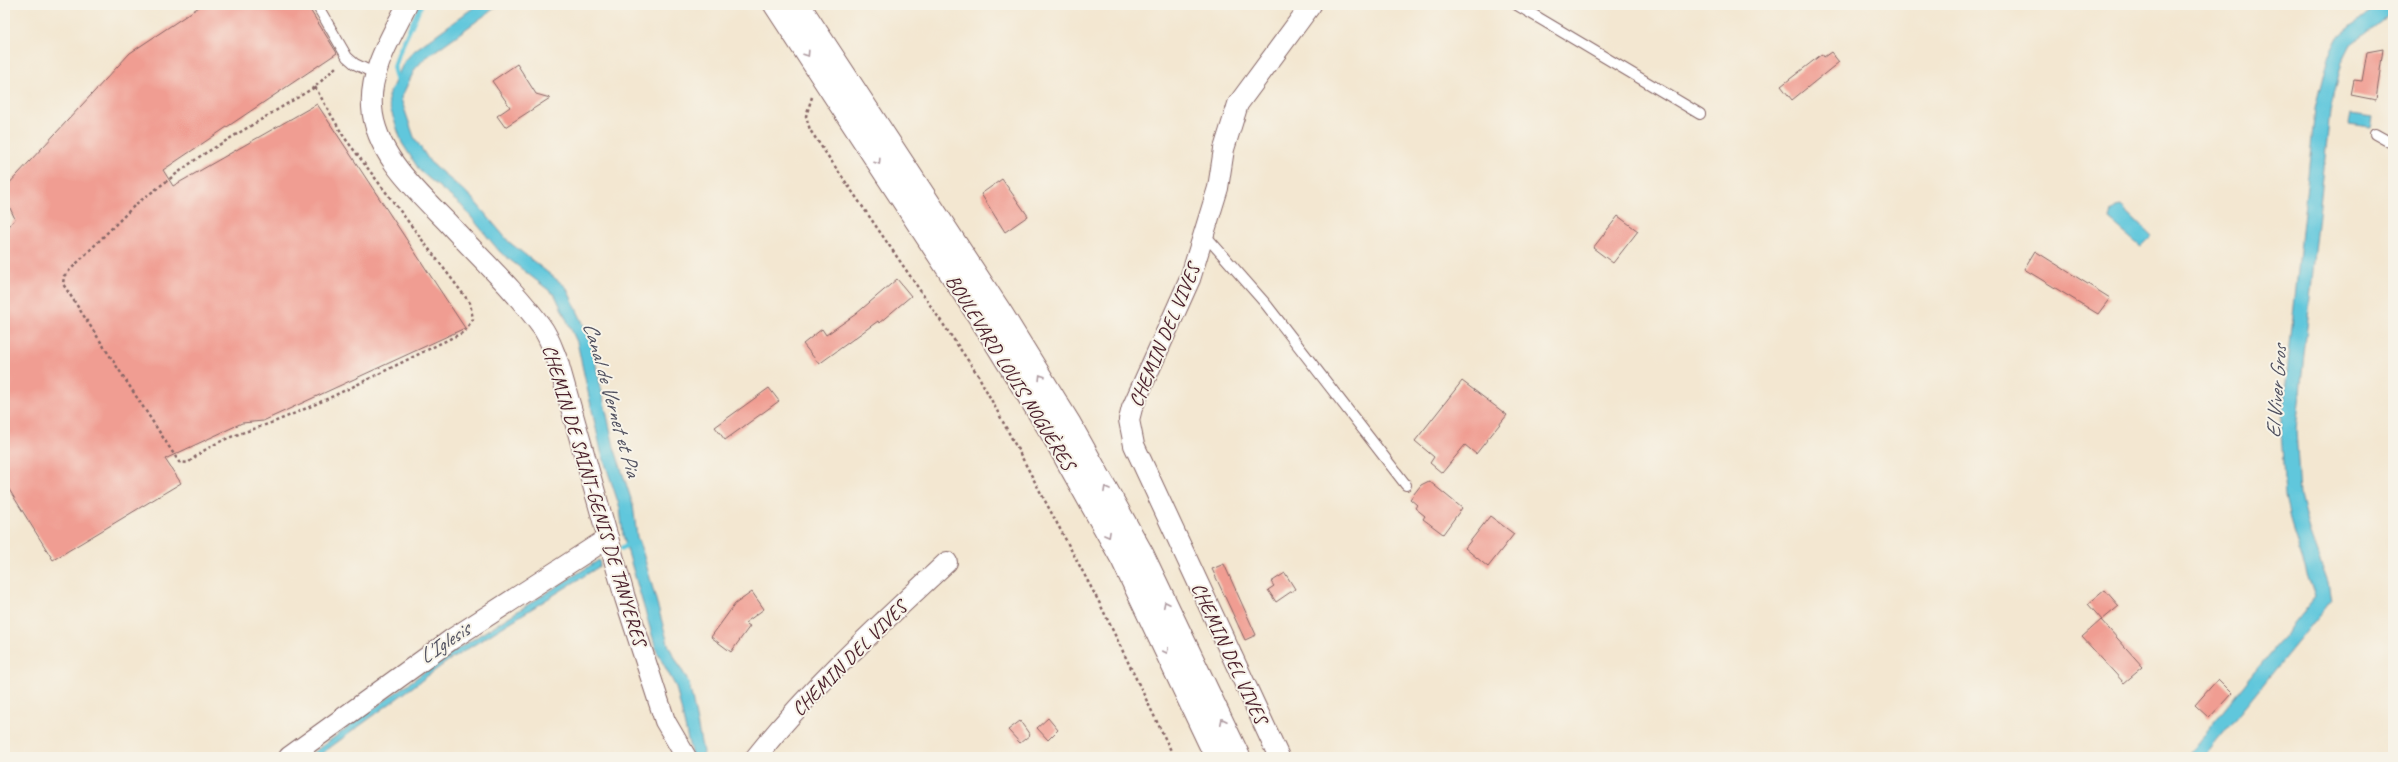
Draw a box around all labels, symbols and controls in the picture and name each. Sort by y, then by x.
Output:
one-way arrow [802,49,809,56]
one-way arrow [873,158,881,165]
street label: CHEMIN DEL VIVES [1123,257,1207,411]
street label: BOULEVARD LOUIS NOGUÈRES [940,270,1082,477]
water label: Canal de Vernet et Pia [578,319,647,482]
water label: El Viver Gros [2260,341,2292,439]
street label: CHEMIN DE SAINT-GENIS DE TANYERES [537,342,653,652]
one-way arrow [1038,374,1045,381]
one-way arrow [1103,486,1111,493]
one-way arrow [1104,530,1111,538]
street label: CHEMIN DEL VIVES [1186,579,1275,731]
street label: CHEMIN DEL VIVES [786,593,915,721]
one-way arrow [1163,601,1171,609]
water label: L'Iglesis [414,615,478,669]
one-way arrow [1161,647,1169,654]
one-way arrow [1220,718,1228,726]

